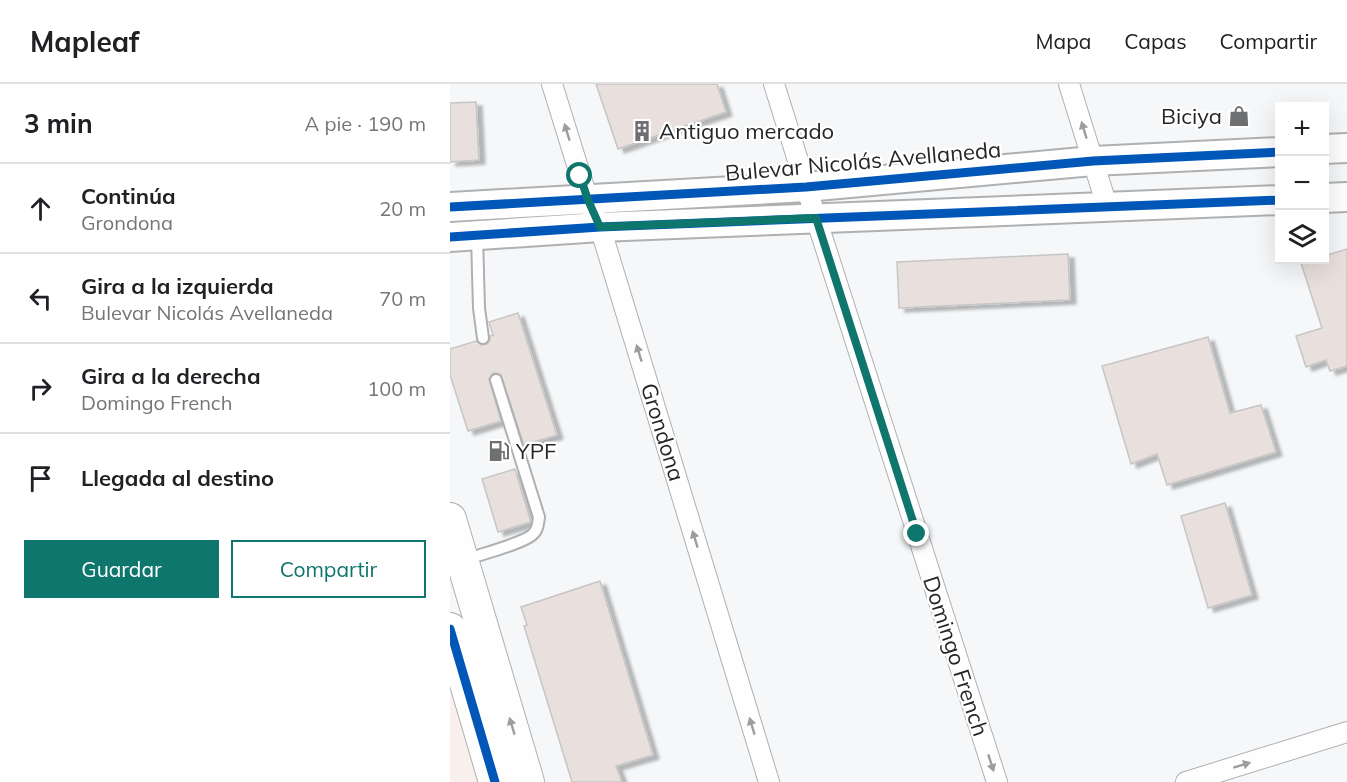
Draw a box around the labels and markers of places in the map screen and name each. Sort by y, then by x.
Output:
place label: Biciya [1161,102,1222,130]
shop icon: Biciya [1227,104,1251,128]
place label: Antiguo mercado [659,117,834,145]
building icon: Antiguo mercado [630,119,654,143]
place label: YPF [515,437,556,465]
fuel station icon: YPF [487,439,511,463]

